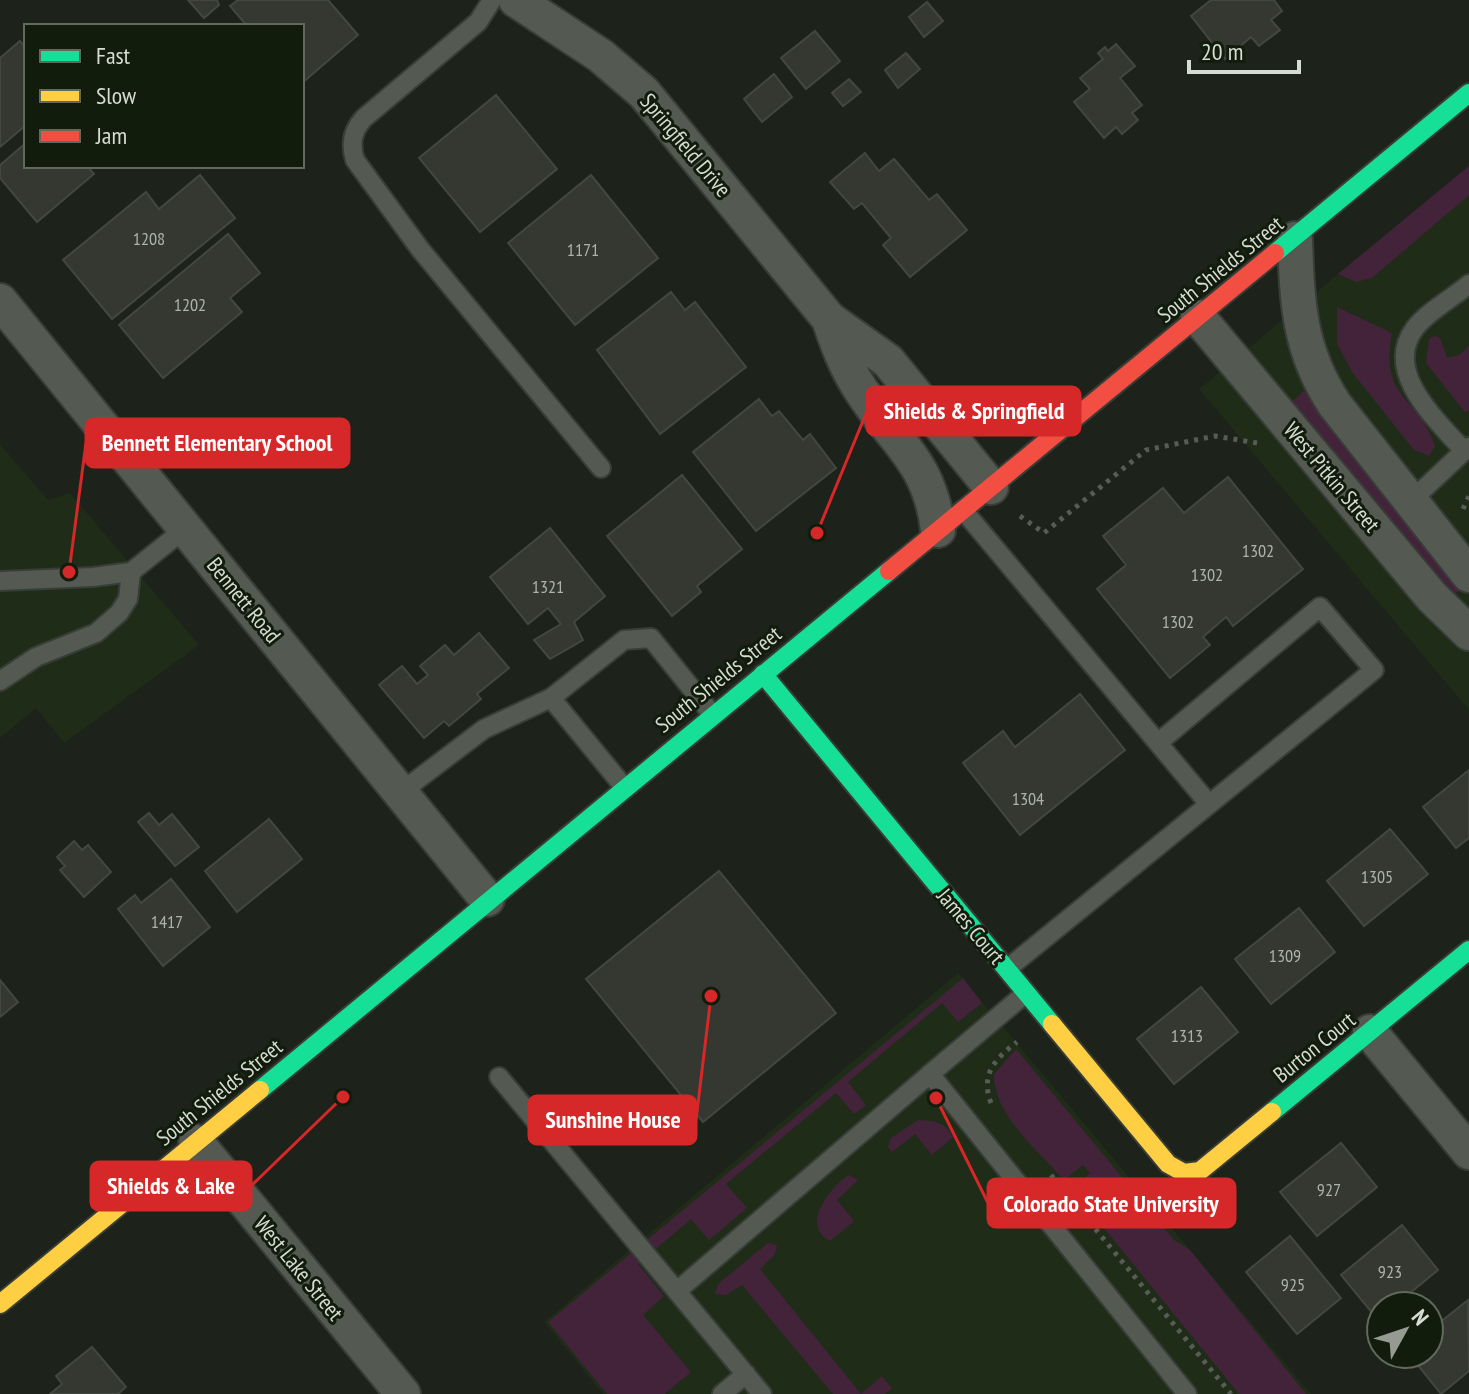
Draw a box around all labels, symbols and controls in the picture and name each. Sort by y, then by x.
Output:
legend [24,24,304,168]
scale bar [1189,24,1299,74]
text: 20 m [1201,36,1243,67]
text: Fast [96,40,131,71]
text: Slow [96,80,137,111]
street label: Springfield Drive [634,87,738,203]
text: Jam [95,120,127,151]
street label: South Shields Street [1151,210,1289,328]
house number: 1208 [133,227,165,250]
house number: 1171 [567,238,599,261]
house number: 1202 [174,293,206,316]
callout: Shields & Springfield [867,387,1080,435]
text: Shields & Springfield [884,395,1064,426]
street label: West Pitkin Street [1278,416,1386,538]
callout: Bennett Elementary School [86,419,349,467]
text: Bennett Elementary School [102,427,332,458]
house number: 1302 [1242,539,1274,562]
street label: Bennett Road [201,551,287,649]
house number: 1302 [1191,563,1223,586]
house number: 1321 [532,575,564,598]
house number: 1302 [1162,610,1194,633]
street label: South Shields Street [649,620,787,738]
house number: 1304 [1012,787,1044,810]
house number: 1305 [1361,865,1393,888]
street label: James Court [930,881,1011,970]
house number: 1417 [151,910,183,933]
house number: 1309 [1269,944,1301,967]
street label: Burton Court [1267,1006,1361,1088]
house number: 1313 [1171,1024,1203,1047]
street label: South Shields Street [150,1033,288,1151]
callout: Sunshine House [529,1096,696,1144]
text: Sunshine House [545,1104,681,1135]
callout: Shields & Lake [91,1162,251,1210]
text: Shields & Lake [107,1170,235,1201]
house number: 927 [1317,1178,1341,1201]
callout: Colorado State University [988,1179,1235,1227]
text: Colorado State University [1003,1188,1219,1219]
street label: West Lake Street [248,1210,350,1326]
house number: 923 [1378,1260,1402,1283]
house number: 925 [1281,1273,1305,1296]
north arrow [1365,1290,1445,1370]
text: N [1406,1304,1435,1331]

